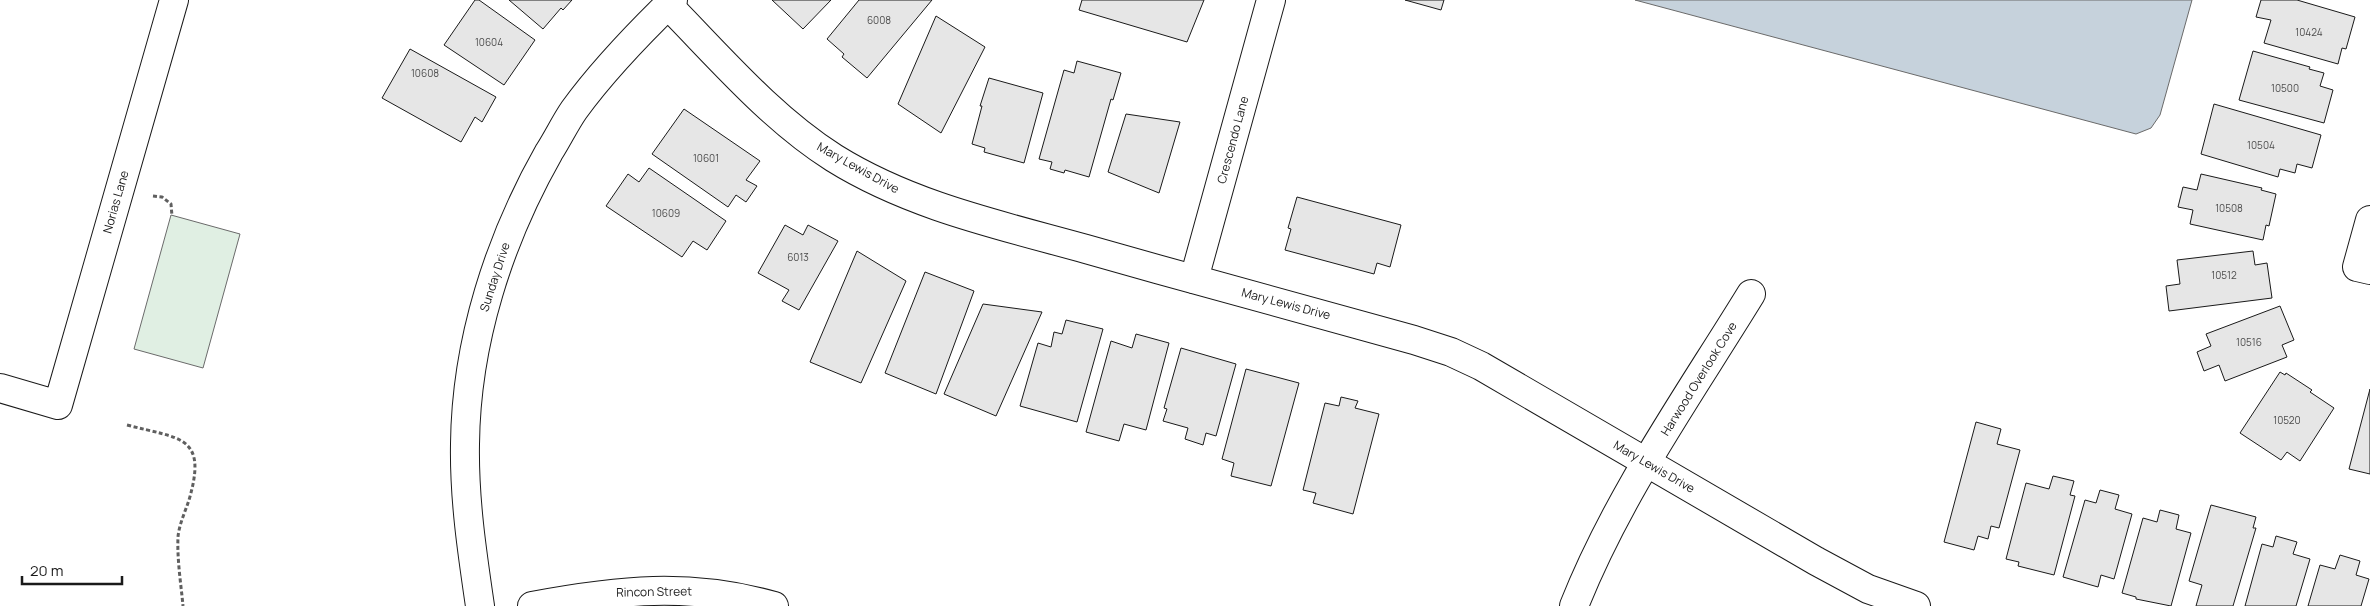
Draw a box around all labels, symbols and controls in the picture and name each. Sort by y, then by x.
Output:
house number: 6008 [867,13,891,27]
house number: 10424 [2295,25,2323,39]
house number: 10604 [475,35,503,49]
house number: 10608 [411,66,439,80]
house number: 10500 [2271,81,2299,95]
street label: Crescendo Lane [1213,94,1252,186]
street label: Mary Lewis Drive [814,138,902,197]
house number: 10504 [2247,138,2275,152]
house number: 10601 [693,151,719,165]
street label: Norias Lane [98,168,133,235]
house number: 10508 [2215,201,2243,215]
house number: 10609 [652,206,680,220]
street label: Sunday Drive [475,240,514,314]
house number: 6013 [787,250,809,264]
house number: 10512 [2211,268,2237,282]
street label: Mary Lewis Drive [1240,283,1332,324]
street label: Harwood Overlook Cove [1657,318,1741,439]
house number: 10516 [2236,335,2262,349]
house number: 10520 [2273,413,2301,427]
street label: Mary Lewis Drive [1610,436,1698,497]
scale bar [22,554,122,586]
text: 20 m [30,560,63,581]
street label: Rincon Street [616,582,692,601]

